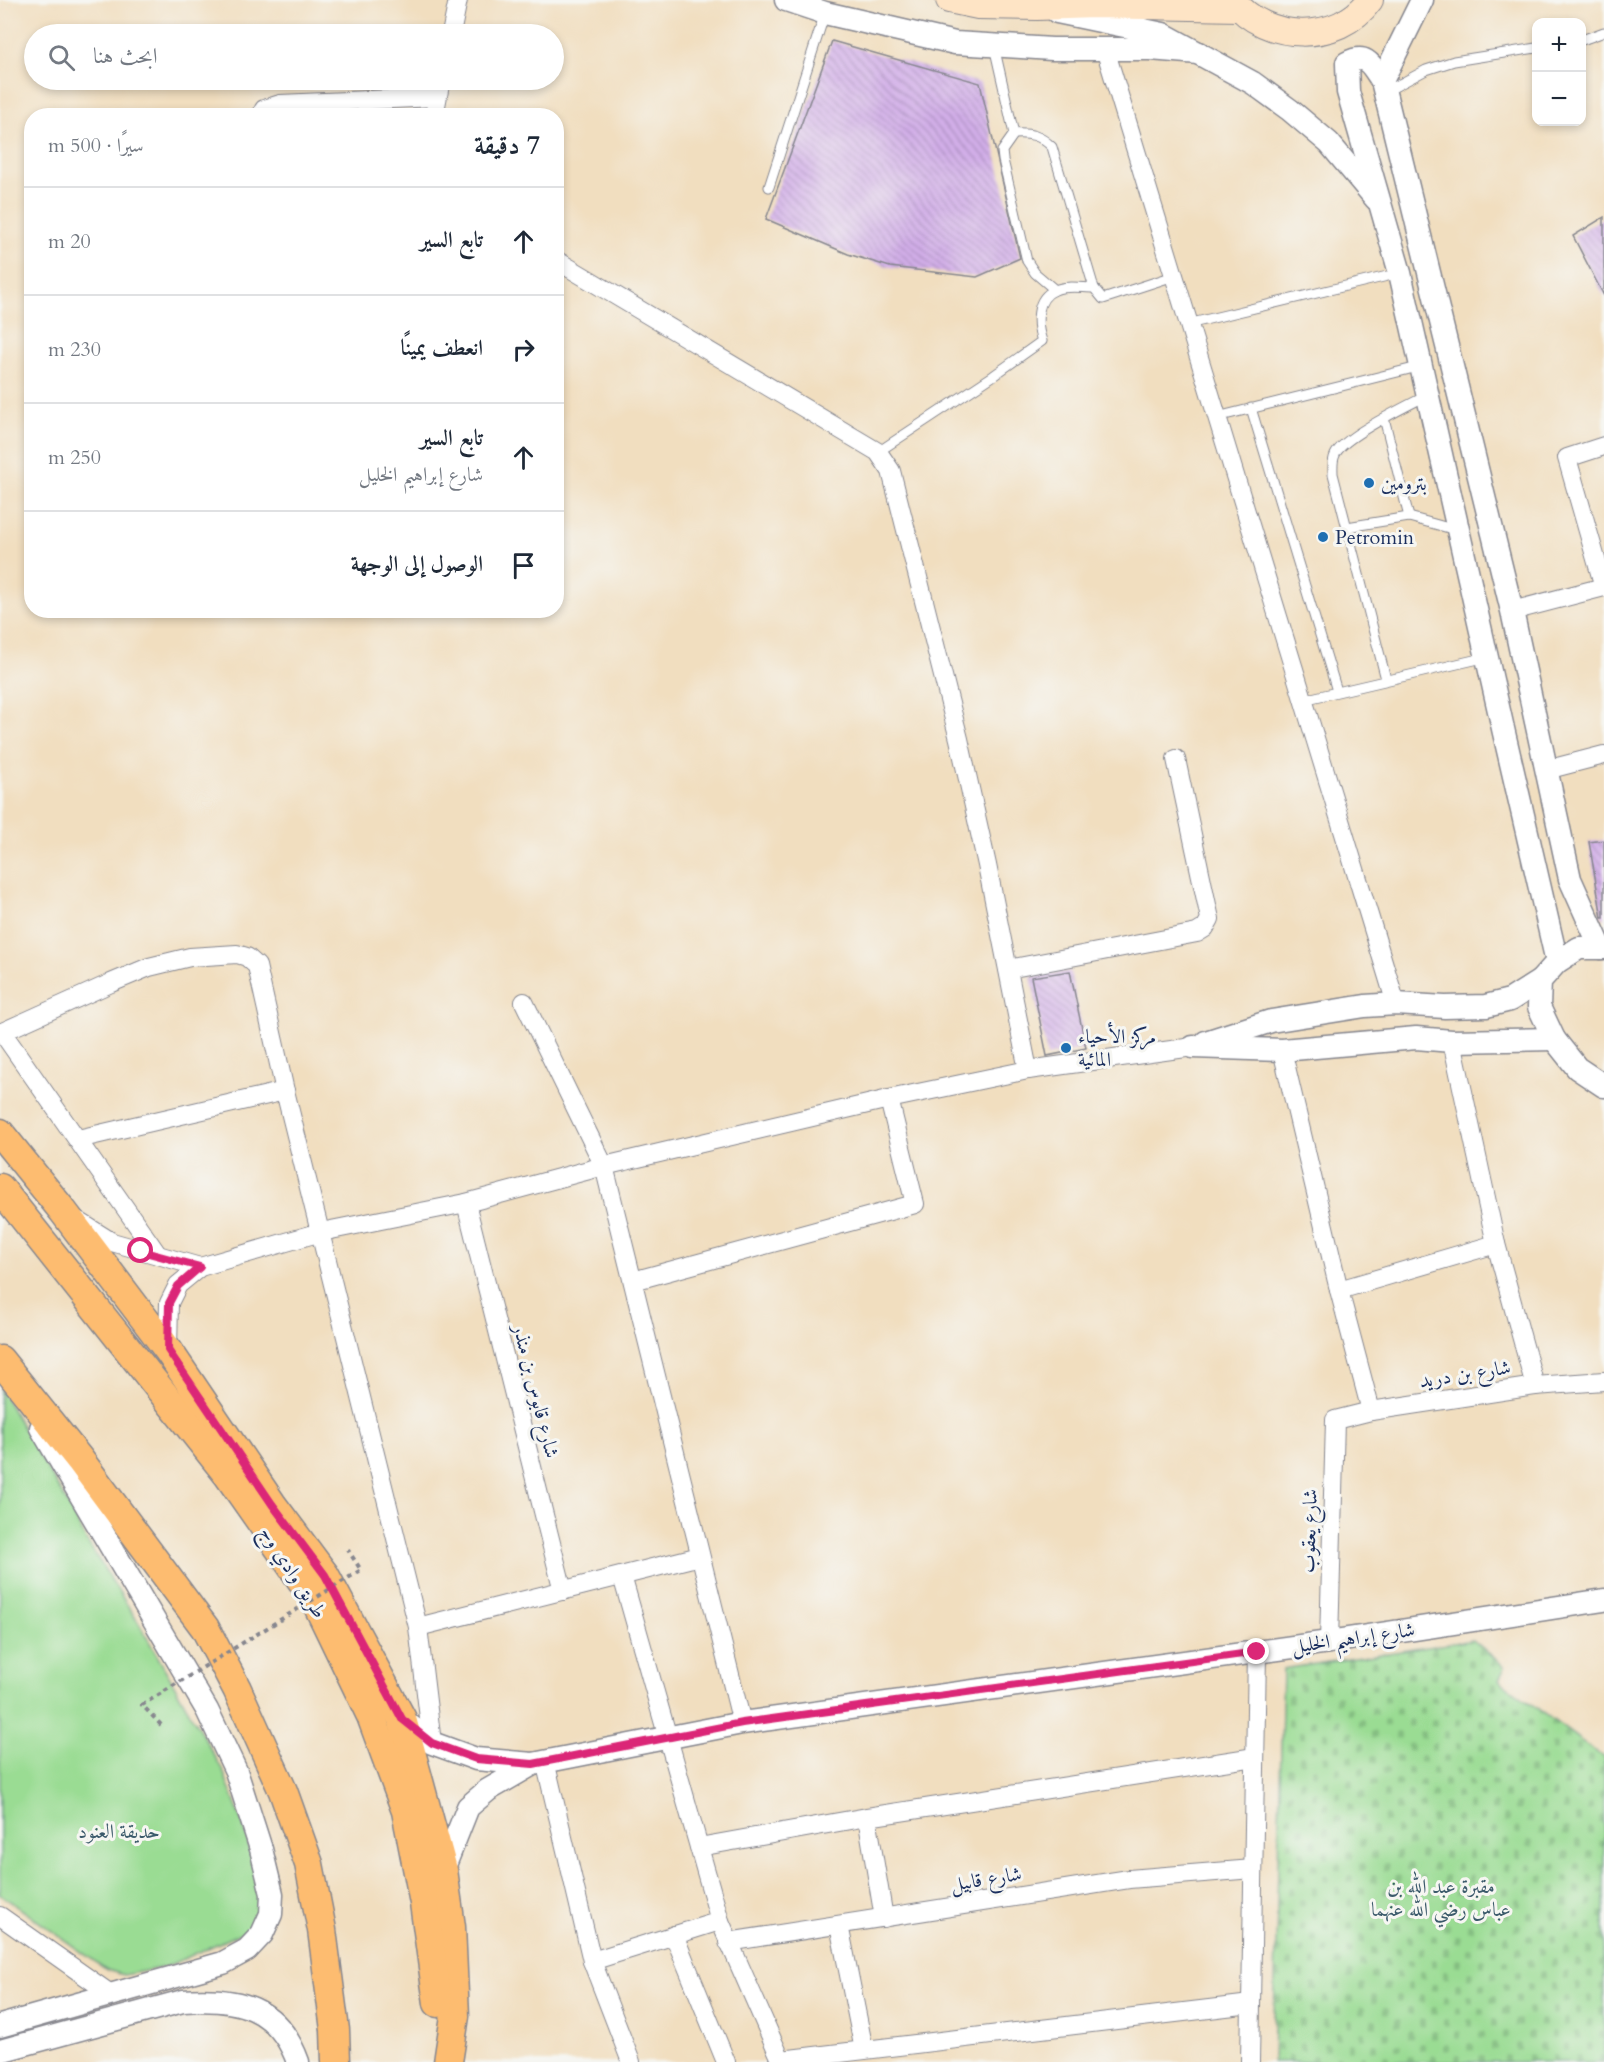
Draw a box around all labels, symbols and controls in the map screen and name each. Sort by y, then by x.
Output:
map controls [1532,18,1586,126]
button: + [1532,18,1586,72]
search box [24,24,564,90]
icon: search [45,41,78,74]
text: ابحث هنا [93,41,158,71]
button: − [1532,72,1586,126]
text: 7 دقيقة [474,128,540,163]
text: سيرًا · 500 m [48,132,144,159]
text: تابع السير [420,225,483,255]
icon: ahead [507,225,540,258]
text: 20 m [48,228,91,255]
text: انعطف يمينًا [400,333,483,363]
icon: right [507,333,540,366]
text: 230 m [48,336,101,363]
text: تابع السير [420,423,483,453]
icon: ahead [507,441,540,474]
text: 250 m [48,444,101,471]
text: شارع إبراهيم الخليل [359,461,483,488]
place label: بترومين [1381,470,1427,497]
marker: بترومين [1362,476,1376,490]
place label: Petromin [1335,524,1415,551]
marker: Petromin [1316,530,1330,544]
text: الوصول إلى الوجهة [351,549,483,579]
icon: arrive [507,549,540,582]
place label: مركز الأحياء المائية [1078,1021,1156,1073]
marker: مركز الأحياء المائية [1059,1041,1073,1055]
route start [127,1237,153,1263]
street label: شارع قابوس بن منذر [502,1319,566,1462]
street label: شارع بن دريد [1417,1353,1513,1398]
street label: شارع يعقوب [1294,1488,1328,1574]
street label: طريق وادي وج [250,1521,333,1626]
street label: شارع إبراهيم الخليل [1290,1616,1417,1666]
route end [1243,1638,1269,1664]
park label: حديقة العنود [78,1818,160,1845]
street label: شارع قابيل [948,1860,1024,1902]
park label: مقبرة عبد الله بن عباس رضي الله عنهما [1371,1871,1511,1928]

